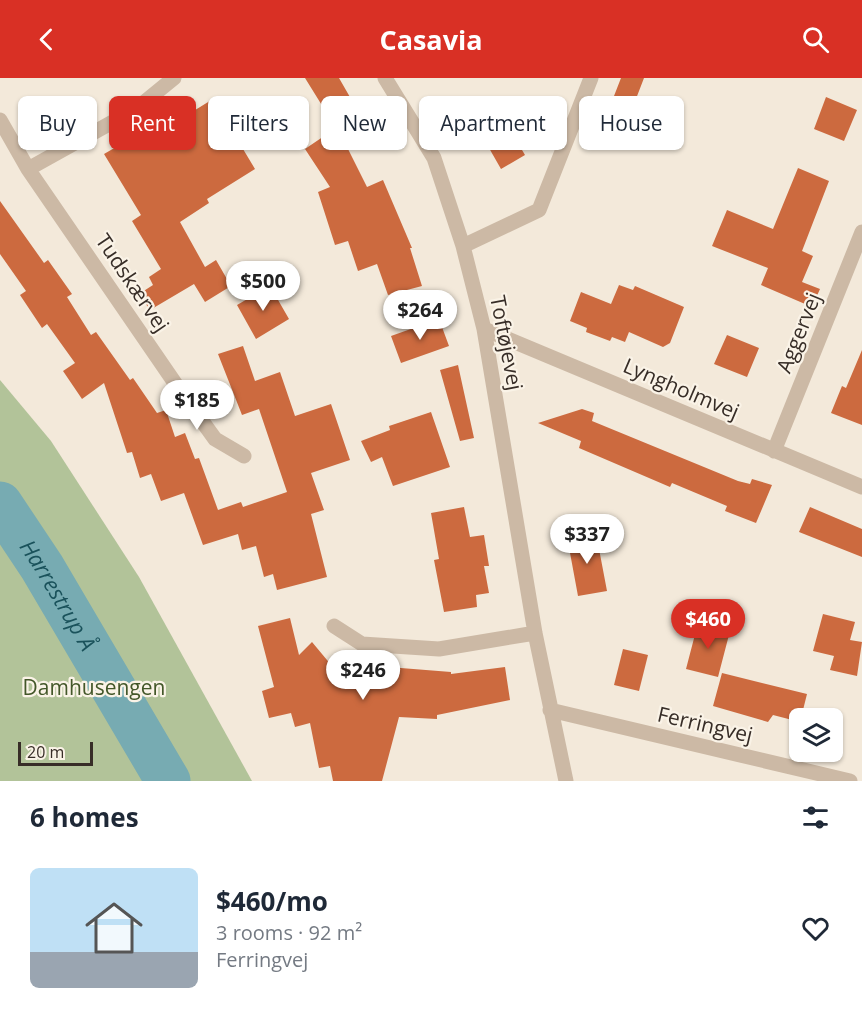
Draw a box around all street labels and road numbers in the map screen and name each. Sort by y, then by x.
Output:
street label: Tudskærvej [90,228,176,337]
street label: Aggervej [769,288,827,377]
street label: Toftøjevej [484,293,530,393]
street label: Lyngholmvej [619,351,744,425]
street label: Ferringvej [655,699,756,749]

